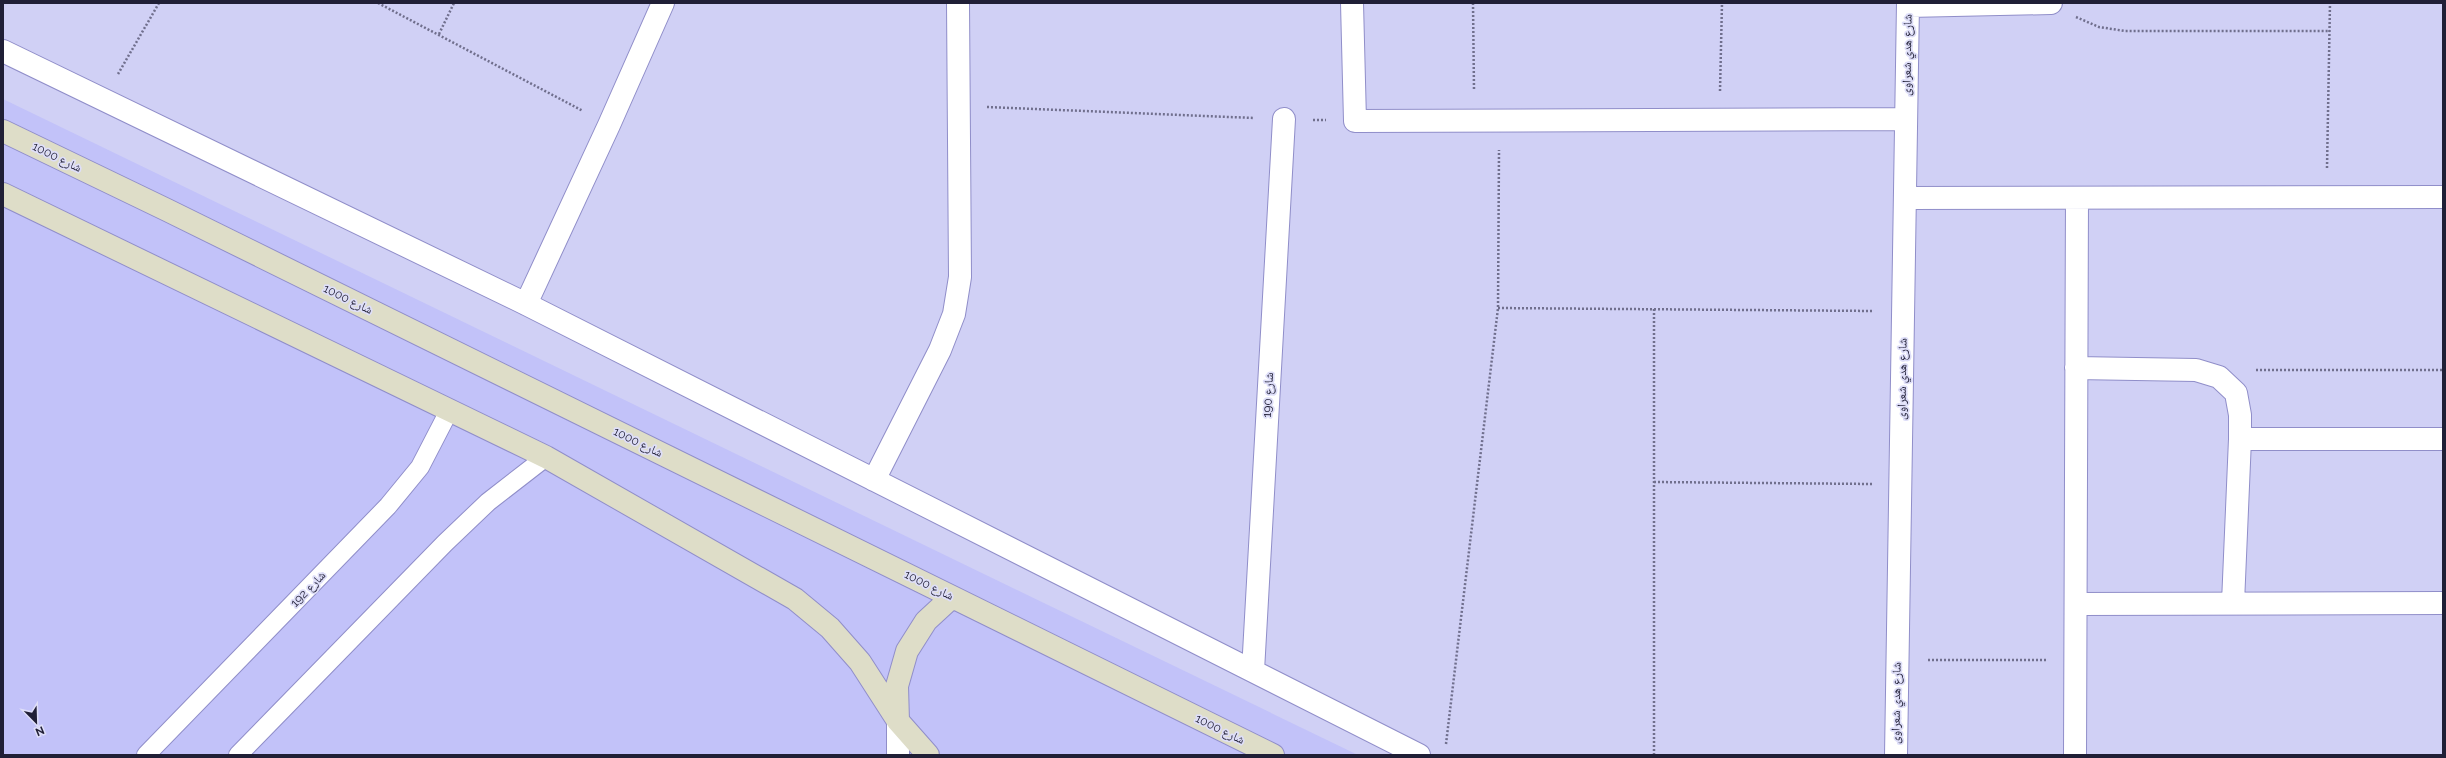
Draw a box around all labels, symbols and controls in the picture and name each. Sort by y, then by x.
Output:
street label: شارع هدي شعراوى [1899,14,1918,96]
street label: شارع 1000 [30,139,84,176]
street label: شارع 1000 [321,281,375,318]
street label: شارع هدي شعراوى [1894,338,1913,420]
street label: شارع 190 [1260,372,1277,418]
street label: شارع 1000 [611,424,665,461]
street label: شارع 1000 [902,567,956,604]
street label: شارع 192 [288,568,329,610]
street label: شارع هدي شعراوى [1888,662,1907,744]
north arrow [16,702,56,742]
street label: شارع 1000 [1193,711,1247,748]
text: N [33,723,46,738]

